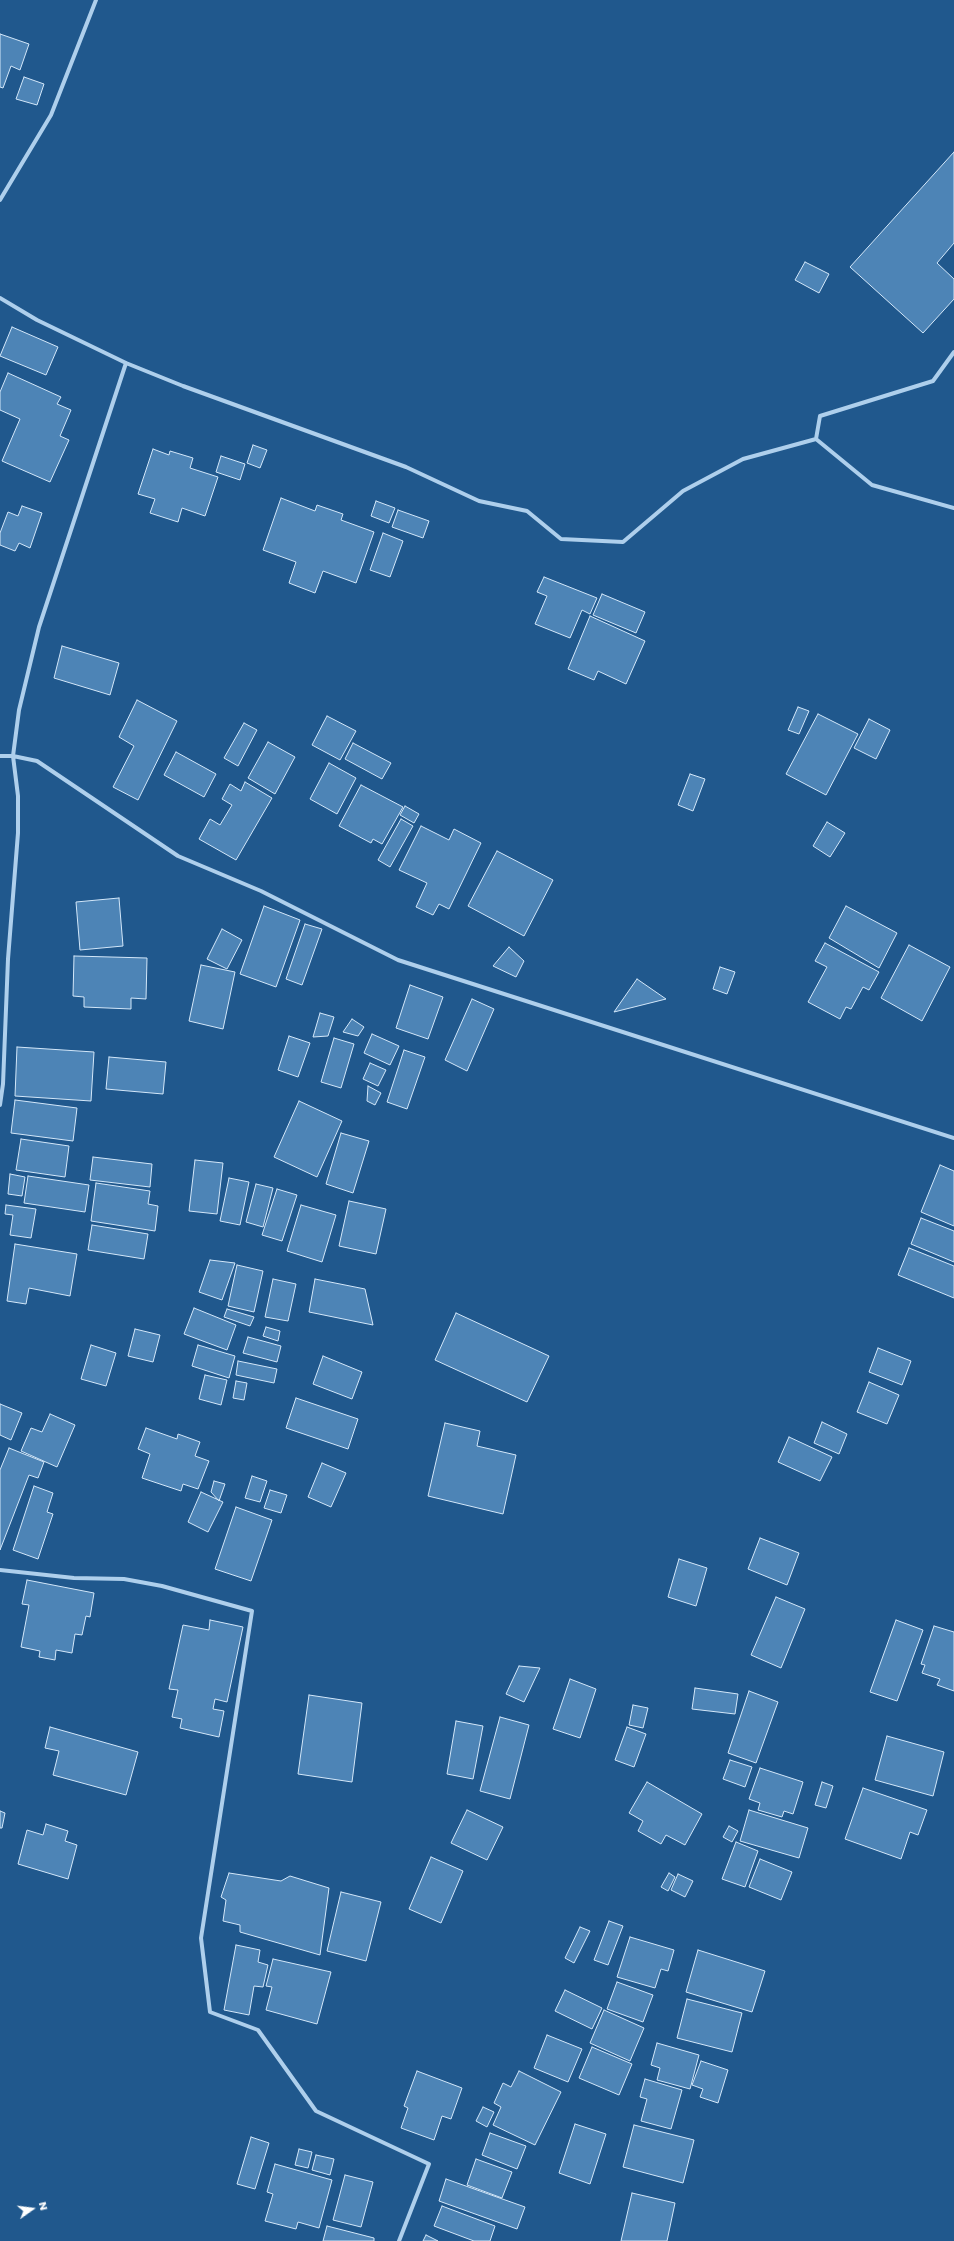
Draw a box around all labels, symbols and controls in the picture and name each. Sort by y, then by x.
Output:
north arrow [12,2189,52,2229]
text: N [35,2200,52,2212]

